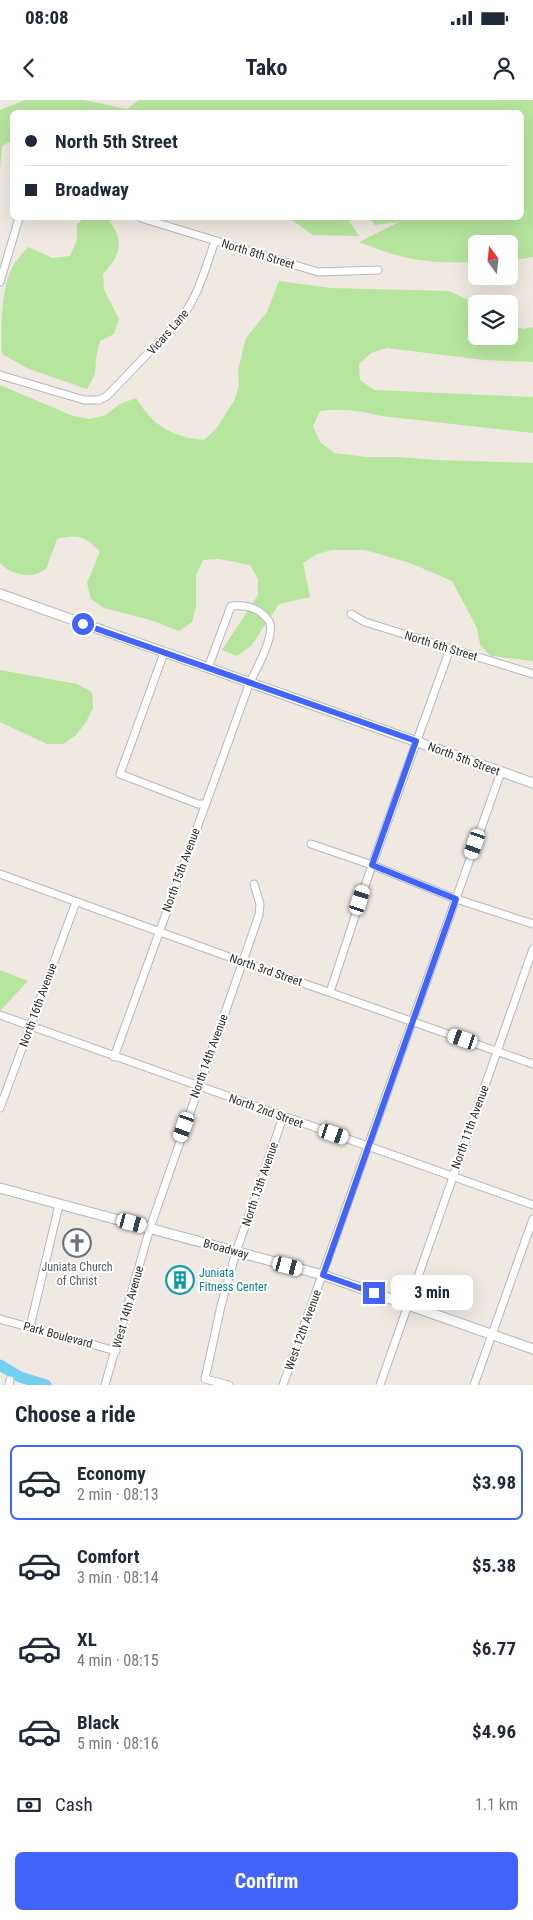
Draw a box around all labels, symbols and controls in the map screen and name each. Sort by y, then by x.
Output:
text: 08:08 [25,6,69,29]
icon: back [15,54,43,82]
icon: person [490,54,518,82]
text: Tako [246,55,287,80]
text: North 5th Street [55,130,178,153]
text: Broadway [55,178,129,201]
north arrow [468,235,518,285]
map controls [468,235,518,345]
street label: North 8th Street [220,236,297,272]
button: layers [468,295,518,345]
street label: Vicars Lane [144,306,192,358]
route start [72,613,94,635]
street label: North 6th Street [403,628,480,664]
street label: North 5th Street [426,739,502,779]
street label: North 15th Avenue [159,826,203,914]
car [463,827,486,861]
car [348,883,371,917]
street label: North 3rd Street [228,951,305,989]
street label: North 16th Avenue [16,961,60,1049]
street label: North 14th Avenue [187,1012,231,1100]
car [446,1027,479,1051]
street label: North 11th Avenue [448,1083,492,1171]
street label: North 2nd Street [227,1091,305,1131]
car [172,1110,195,1144]
car [317,1122,350,1146]
street label: North 13th Avenue [239,1140,281,1228]
car [115,1212,148,1234]
church icon: Juniata Church of Christ [62,1228,92,1258]
street label: Broadway [202,1236,250,1262]
car [271,1255,304,1277]
place label: Juniata Church of Christ [41,1260,113,1288]
street label: West 14th Avenue [110,1264,147,1350]
building icon: Juniata Fitness Center [165,1265,195,1295]
place label: Juniata Fitness Center [199,1266,268,1294]
callout: 3 min [392,1276,474,1310]
route end [363,1282,385,1304]
text: 3 min [414,1283,450,1302]
street label: West 12th Avenue [282,1287,324,1372]
street label: Park Boulevard [22,1319,94,1351]
text: Choose a ride [15,1402,136,1427]
icon: car [17,1460,62,1505]
text: Economy [77,1462,146,1485]
text: $3.98 [472,1471,516,1494]
text: 2 min · 08:13 [77,1485,159,1504]
icon: car [17,1543,62,1588]
text: Comfort [77,1545,140,1568]
text: $5.38 [472,1554,516,1577]
text: 3 min · 08:14 [77,1568,159,1587]
icon: car [17,1626,62,1671]
text: XL [77,1628,97,1651]
text: $6.77 [472,1637,516,1660]
text: 4 min · 08:15 [77,1651,159,1670]
icon: car [17,1709,62,1754]
text: Black [77,1711,119,1734]
text: $4.96 [472,1720,516,1743]
text: 5 min · 08:16 [77,1734,159,1753]
icon: cash [15,1791,43,1819]
text: Cash [55,1793,93,1816]
text: 1.1 km [475,1795,518,1814]
button: Confirm [15,1852,518,1910]

